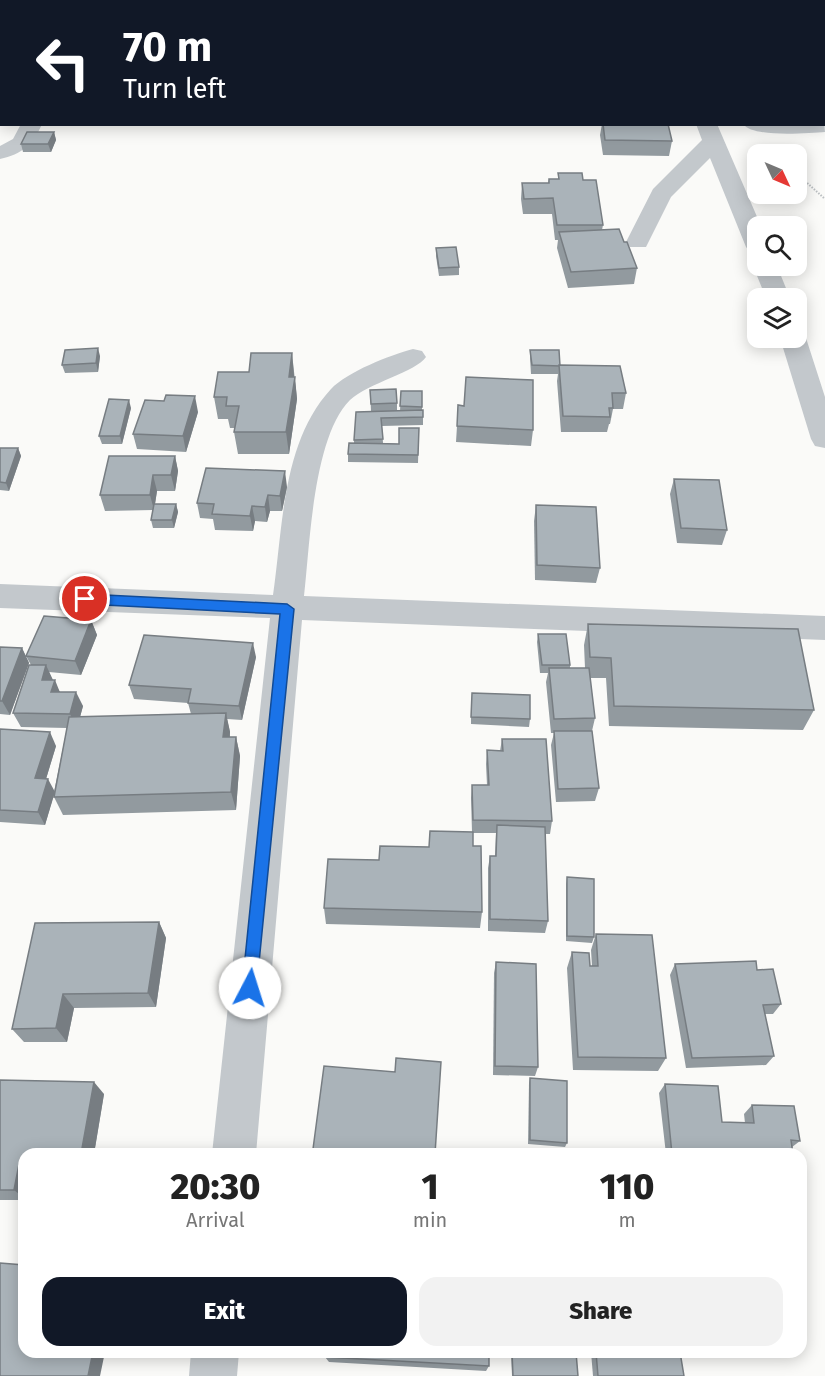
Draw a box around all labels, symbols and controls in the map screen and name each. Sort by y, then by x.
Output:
text: 70 m [123,22,212,72]
icon: left [24,24,102,102]
text: Turn left [123,73,226,105]
north arrow [747,144,807,204]
map controls [747,144,807,348]
button: search [747,216,807,276]
button: layers [747,288,807,348]
pin [59,573,110,624]
icon: arrive [68,582,101,615]
position arrow [218,956,282,1020]
text: 20:30 [170,1165,260,1209]
text: 1 [422,1165,439,1209]
text: 110 [600,1165,655,1209]
text: Arrival [186,1208,245,1232]
text: min [413,1208,447,1232]
text: m [619,1208,636,1232]
button: Exit [42,1277,407,1346]
button: Share [419,1277,783,1346]

